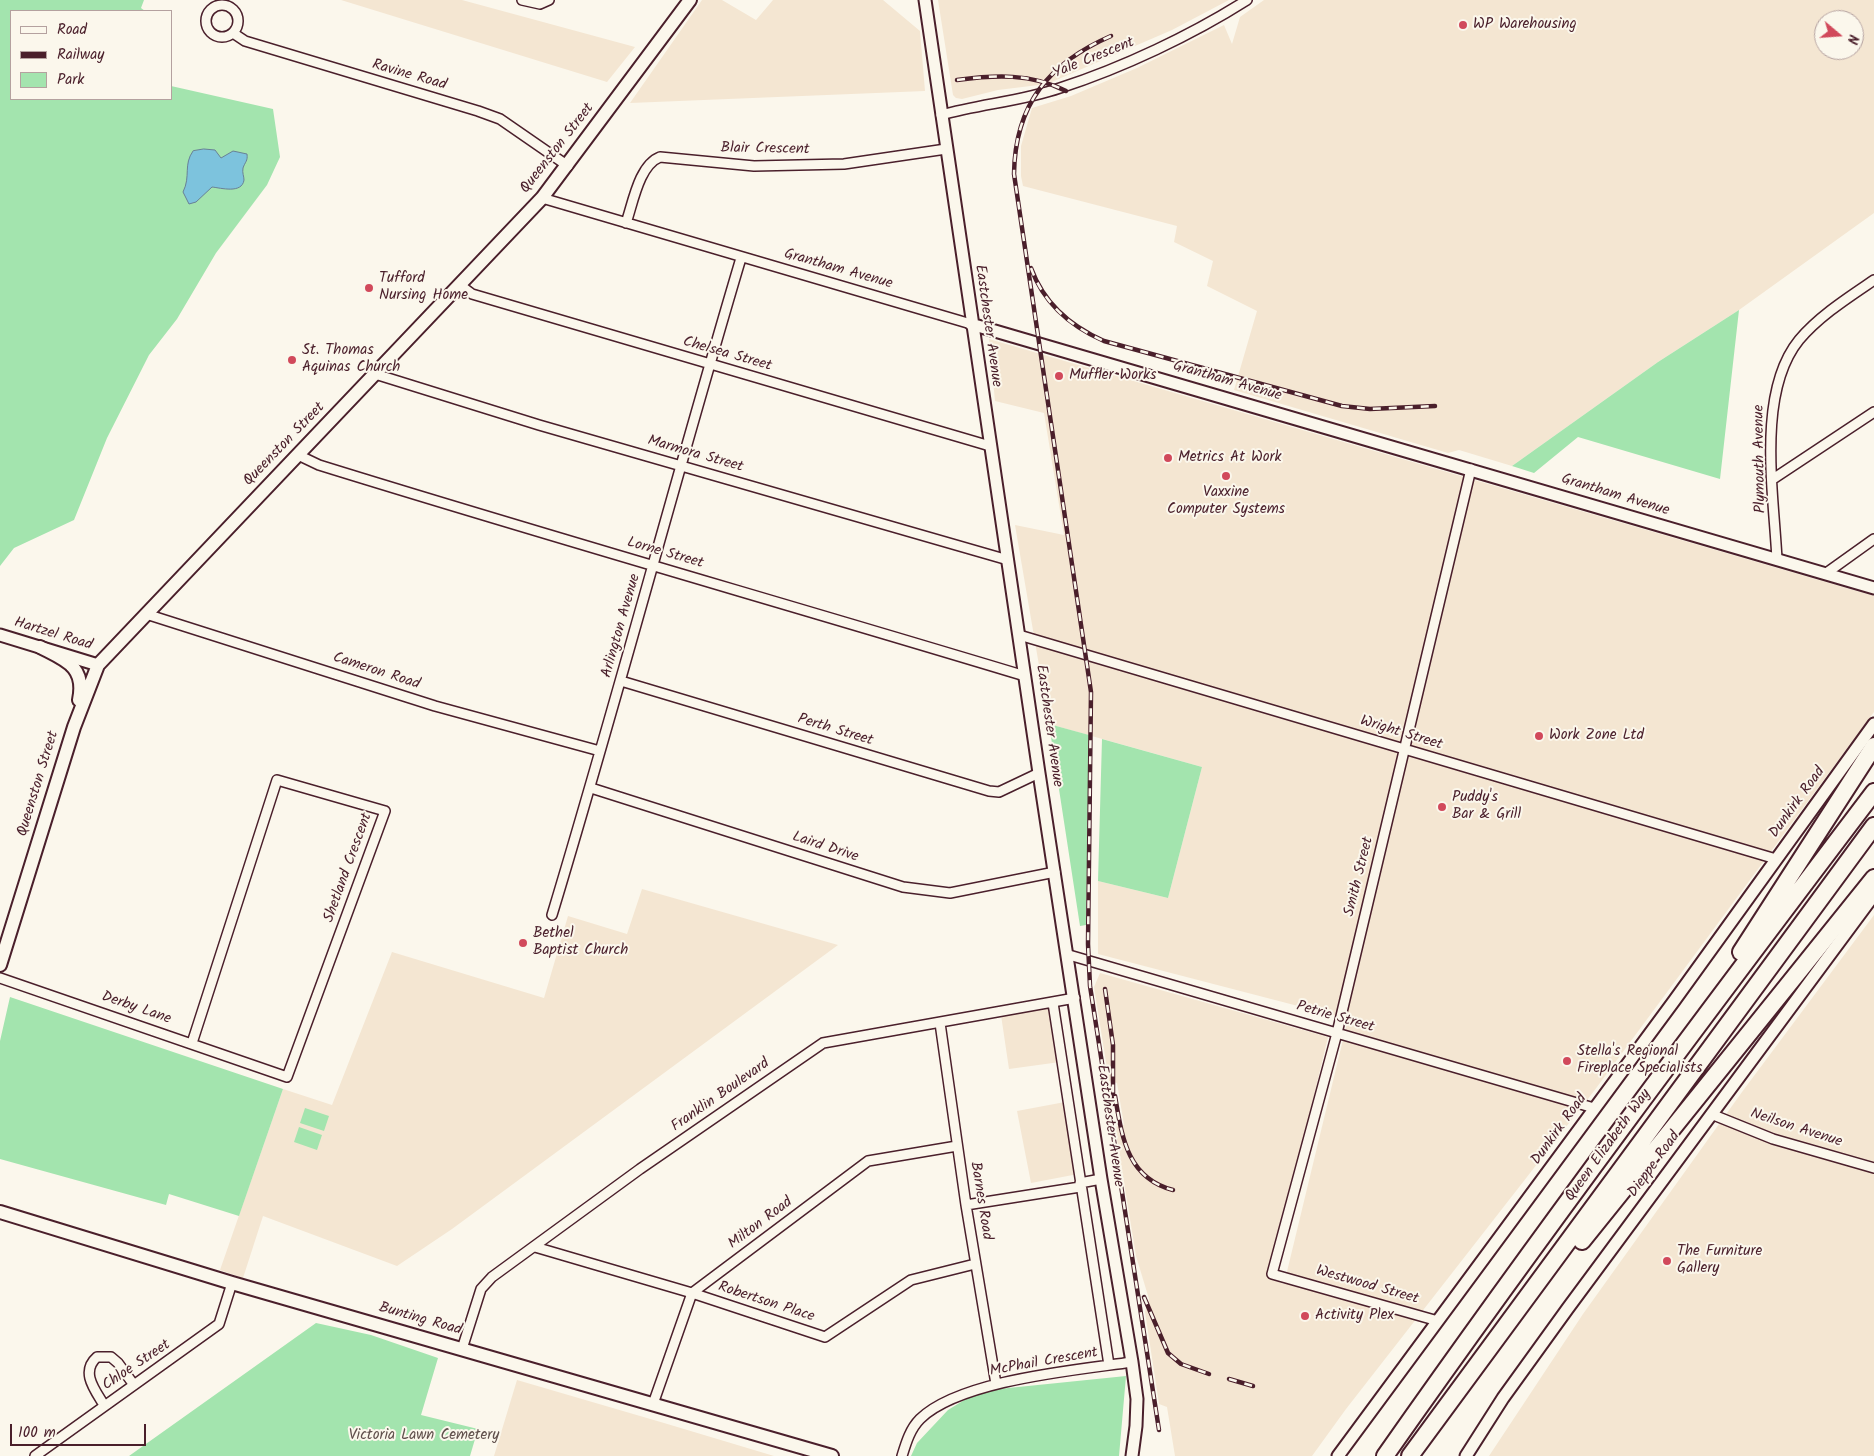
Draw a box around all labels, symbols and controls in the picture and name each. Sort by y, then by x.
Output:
legend [10,10,172,100]
north arrow [1814,10,1864,60]
place label: WP Warehousing [1473,16,1576,34]
text: Road [57,18,87,42]
marker: WP Warehousing [1457,19,1469,31]
text: N [1840,32,1864,47]
street label: Yale Crescent [1051,34,1137,84]
text: Railway [57,43,104,67]
street label: Ravine Road [370,57,448,95]
text: Park [57,68,84,92]
street label: Queenston Street [517,100,599,198]
street label: Blair Crescent [720,140,810,160]
street label: Grantham Avenue [782,246,894,294]
street label: Eastchester Avenue [969,264,1005,388]
place label: Tufford Nursing Home [379,270,468,305]
marker: Tufford Nursing Home [363,282,375,294]
street label: Chelsea Street [680,334,774,376]
place label: St. Thomas Aquinas Church [302,342,400,377]
marker: St. Thomas Aquinas Church [286,354,298,366]
street label: Grantham Avenue [1171,358,1283,406]
place label: Muffler Works [1069,367,1156,385]
marker: Muffler Works [1053,370,1065,382]
street label: Queenston Street [241,399,329,491]
street label: Plymouth Avenue [1751,404,1771,514]
street label: Marmora Street [645,433,745,477]
place label: Metrics At Work [1178,449,1281,467]
marker: Metrics At Work [1162,452,1174,464]
marker: Vaxxine Computer Systems [1220,470,1232,482]
street label: Grantham Avenue [1559,471,1671,521]
place label: Vaxxine Computer Systems [1167,484,1285,519]
street label: Lorne Street [625,534,705,574]
street label: Arlington Avenue [599,572,645,680]
street label: Hartzel Road [12,615,94,655]
street label: Cameron Road [330,649,422,695]
street label: Eastchester Avenue [1030,664,1066,788]
street label: Perth Street [795,711,875,751]
street label: Wright Street [1358,713,1444,755]
place label: Work Zone Ltd [1549,727,1644,745]
street label: Queenston Street [14,729,64,839]
marker: Work Zone Ltd [1533,730,1545,742]
street label: Dunkirk Road [1766,764,1830,842]
place label: Puddy's Bar & Grill [1452,789,1521,824]
marker: Puddy's Bar & Grill [1436,801,1448,813]
street label: Shetland Crescent [321,811,377,925]
street label: Laird Drive [790,829,860,867]
street label: Smith Street [1341,835,1379,919]
place label: Bethel Baptist Church [533,925,628,960]
marker: Bethel Baptist Church [517,937,529,949]
street label: Derby Lane [99,989,173,1029]
street label: Petrie Street [1294,998,1376,1038]
place label: Stella's Regional Fireplace Specialists [1577,1043,1702,1078]
street label: Franklin Boulevard [668,1055,774,1137]
marker: Stella's Regional Fireplace Specialists [1561,1055,1573,1067]
street label: Eastchester Avenue [1091,1064,1127,1188]
street label: Queen Elizabeth Way [1562,1086,1656,1206]
street label: Dunkirk Road [1528,1091,1592,1169]
street label: Neilson Avenue [1748,1106,1844,1152]
street label: Dieppe Road [1625,1128,1685,1202]
street label: Barnes Road [965,1161,995,1241]
street label: Milton Road [725,1194,797,1254]
place label: The Furniture Gallery [1677,1243,1762,1278]
marker: The Furniture Gallery [1661,1255,1673,1267]
street label: Westwood Street [1314,1263,1420,1309]
street label: Robertson Place [715,1279,817,1327]
street label: Bunting Road [376,1300,464,1340]
place label: Activity Plex [1315,1307,1394,1325]
marker: Activity Plex [1299,1310,1311,1322]
street label: Chloe Street [100,1337,174,1395]
street label: McPhail Crescent [989,1345,1099,1381]
scale bar [12,1414,149,1446]
text: 100 m [18,1421,56,1445]
park label: Victoria Lawn Cemetery [349,1427,499,1445]

